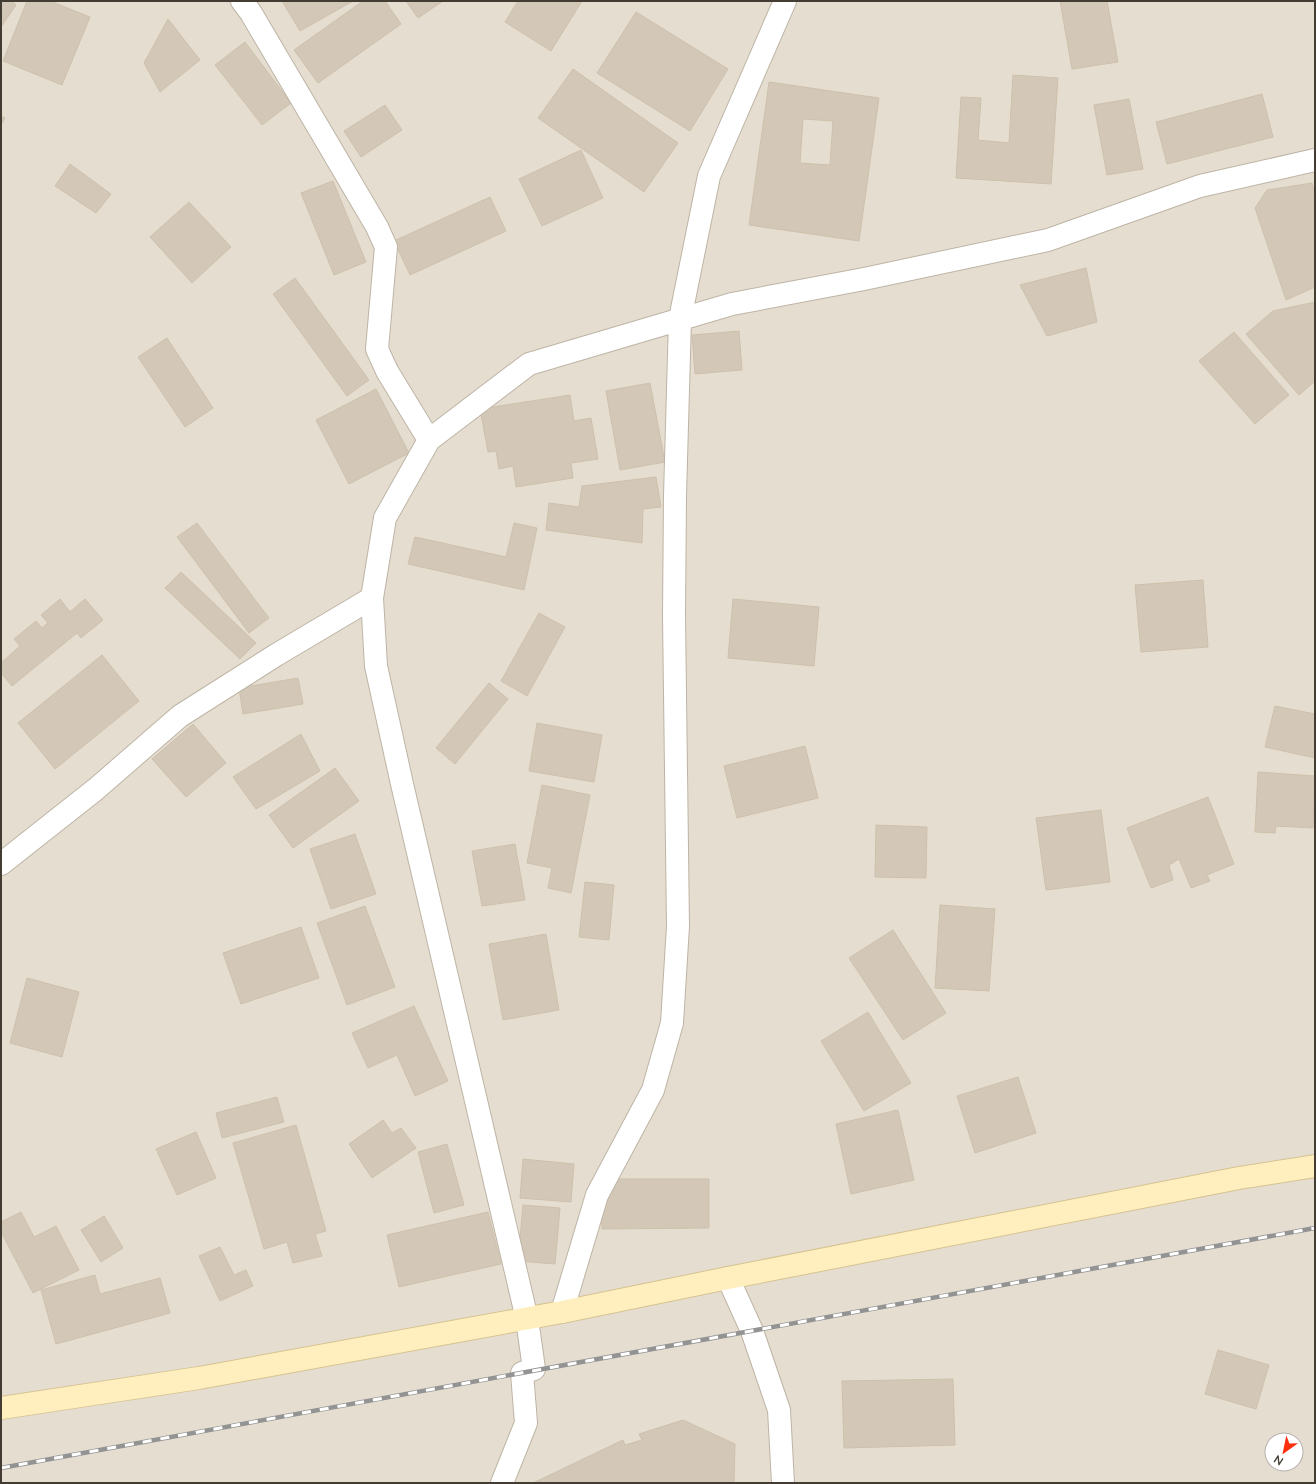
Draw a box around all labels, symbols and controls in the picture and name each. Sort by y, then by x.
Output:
north arrow [1264,1432,1304,1472]
text: N [1271,1453,1285,1469]

